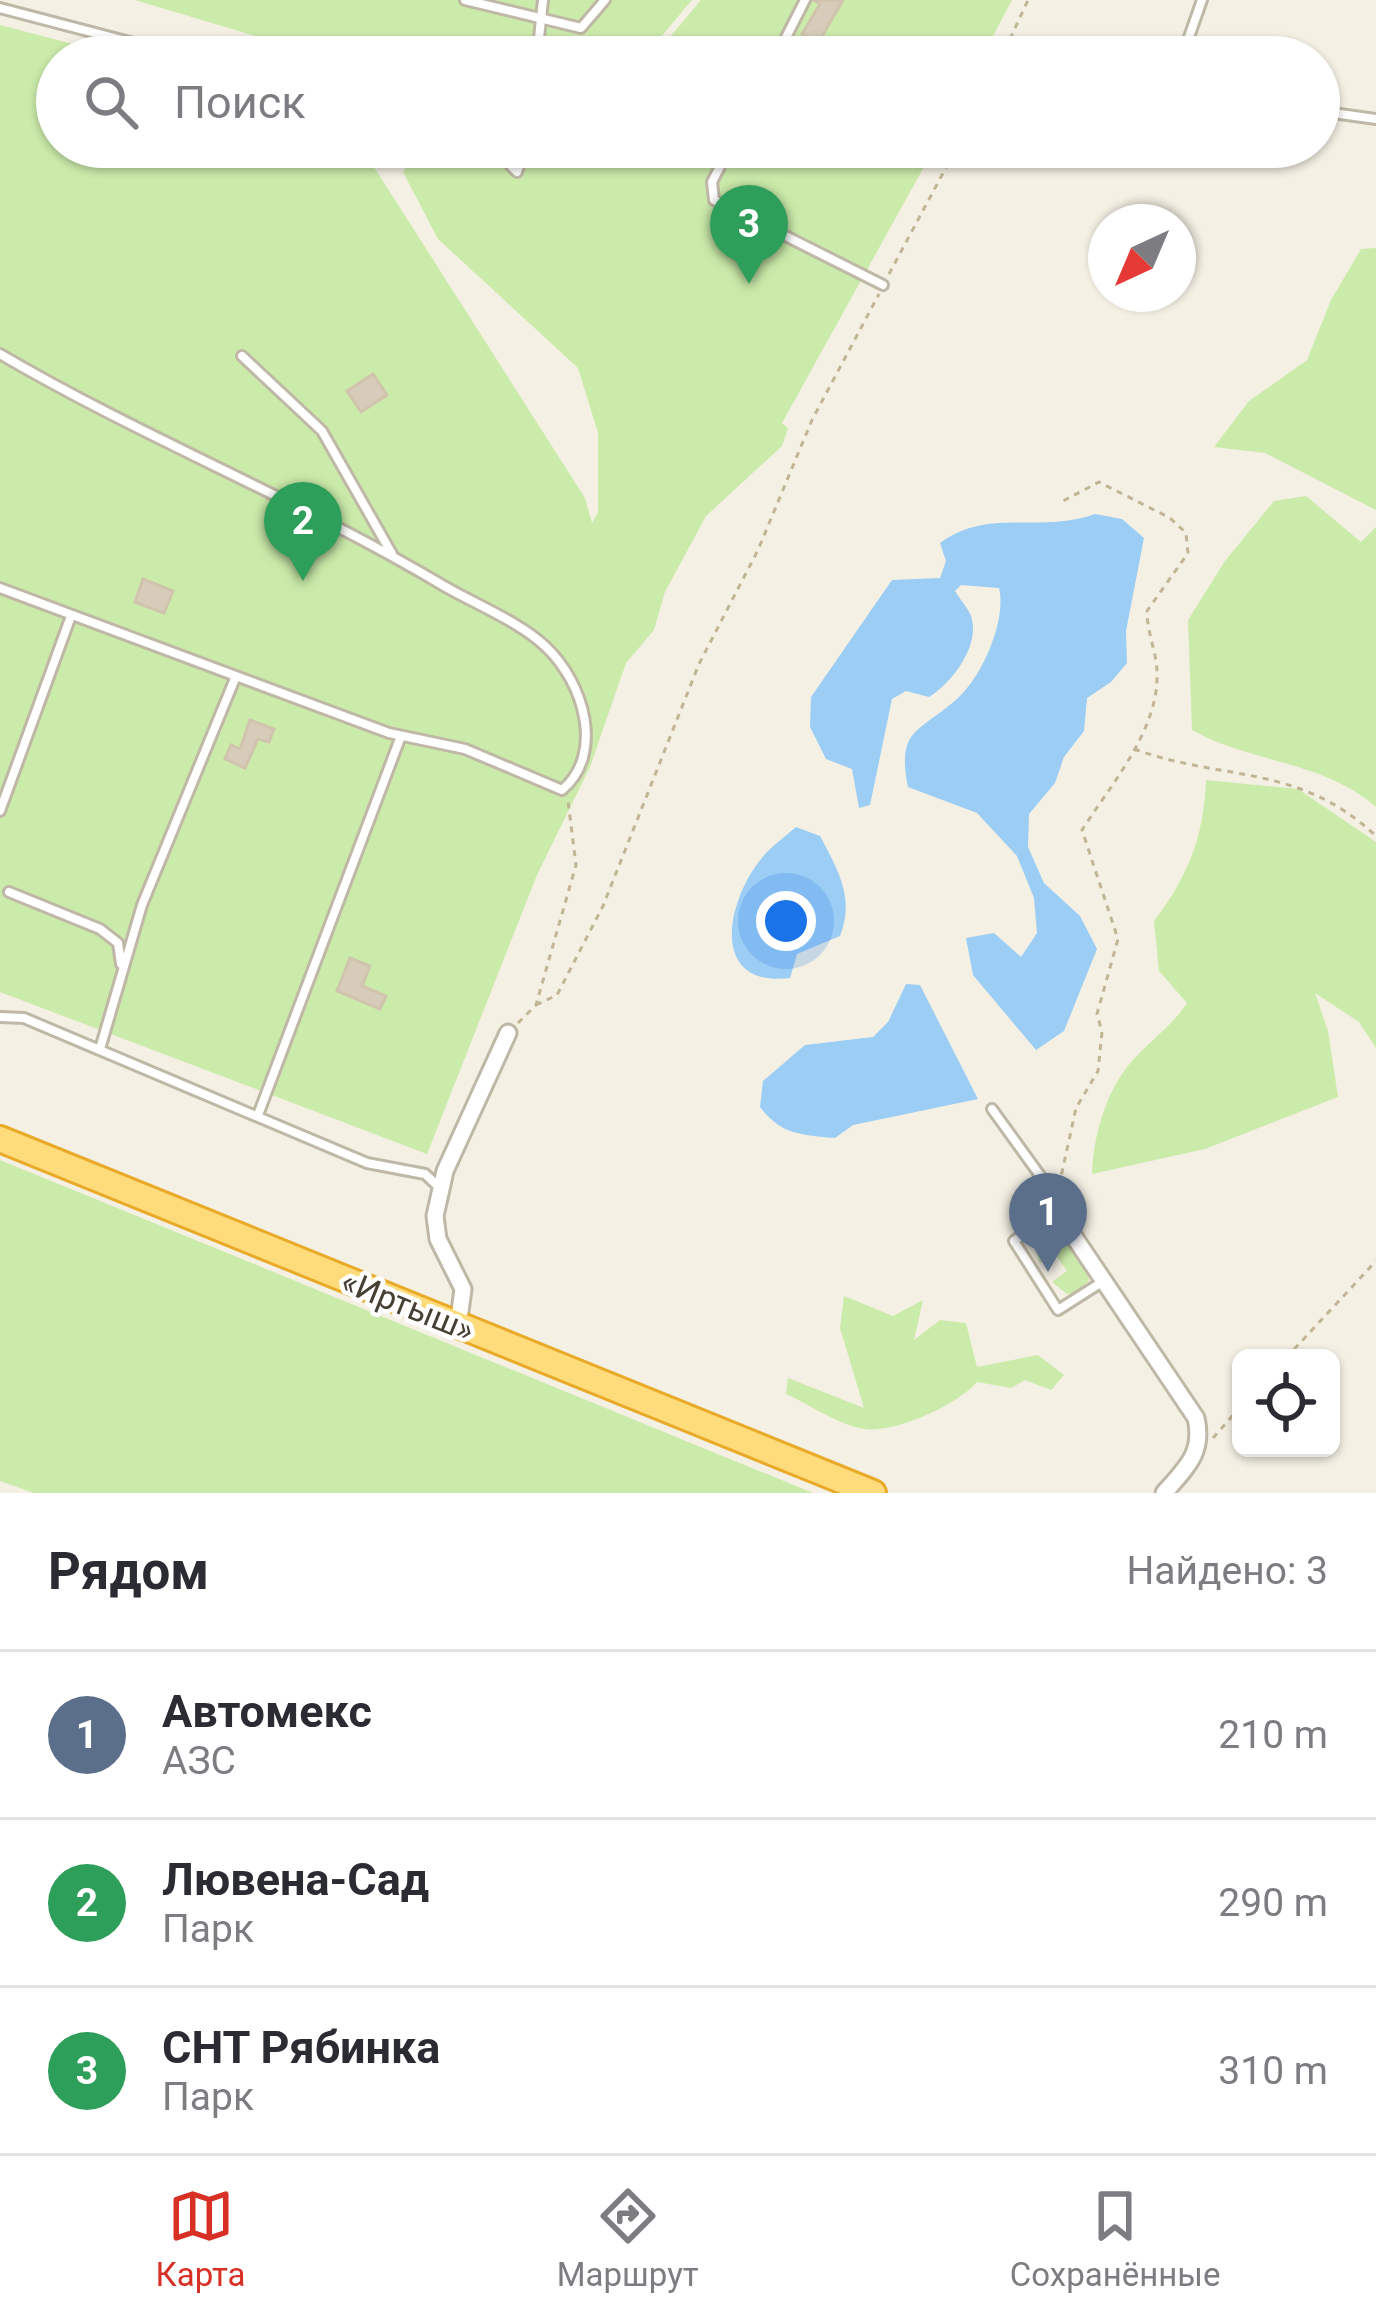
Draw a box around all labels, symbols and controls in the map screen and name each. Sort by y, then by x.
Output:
search box [36,36,1340,168]
icon: search [78,69,144,135]
text: Поиск [174,76,306,129]
pin: 3 [710,185,788,284]
north arrow [1088,204,1196,312]
pin: 2 [264,482,342,581]
your location [756,891,816,951]
pin: 1 [1009,1173,1087,1272]
street label: «Иртыш» [336,1261,480,1350]
map controls [1232,1349,1340,1457]
button: locate [1232,1349,1340,1457]
text: Рядом [48,1542,209,1601]
text: Найдено: 3 [1126,1548,1328,1594]
text: Автомекс [162,1685,372,1738]
text: 1 [76,1712,98,1758]
text: 210 m [1218,1712,1328,1758]
text: АЗС [162,1738,236,1784]
text: Лювена-Сад [162,1853,429,1906]
text: 2 [76,1880,98,1926]
text: 290 m [1218,1880,1328,1926]
text: Парк [162,1906,254,1952]
text: СНТ Рябинка [162,2021,440,2074]
text: 3 [76,2048,98,2094]
text: 310 m [1218,2048,1328,2094]
text: Парк [162,2074,254,2120]
tab: Карта [156,2183,246,2294]
tab: Маршрут [557,2183,699,2294]
tab: Сохранённые [1010,2183,1220,2294]

